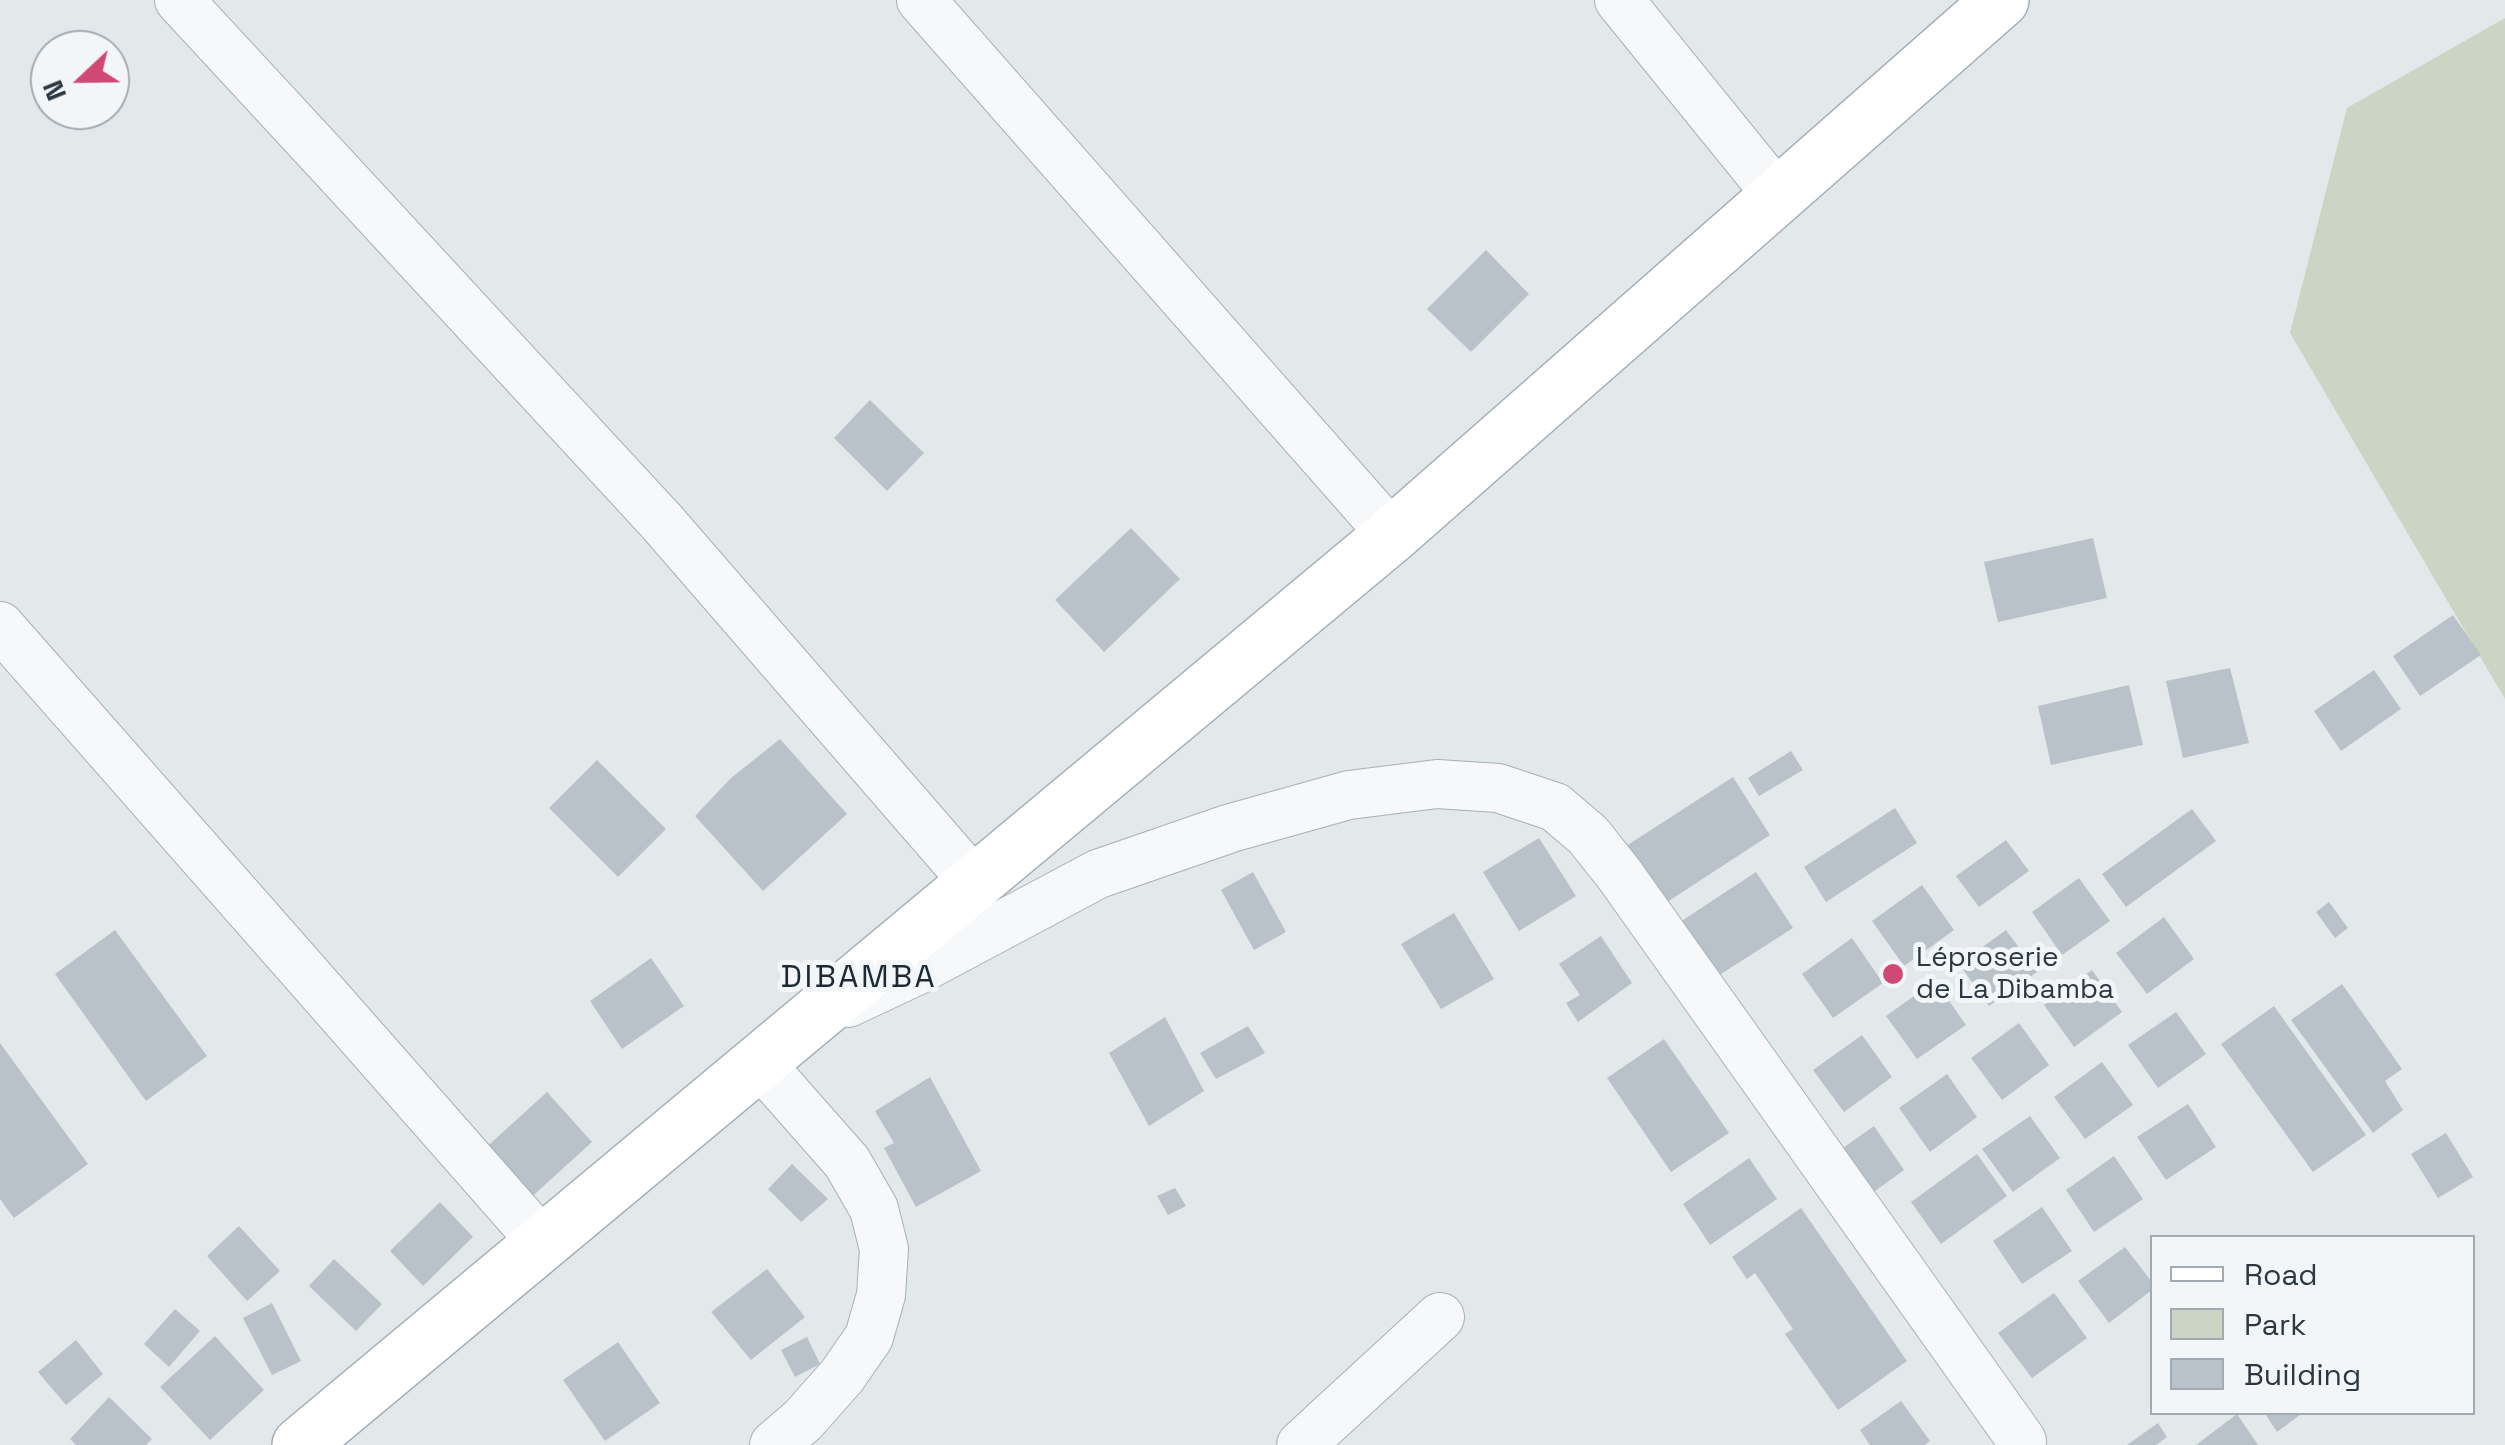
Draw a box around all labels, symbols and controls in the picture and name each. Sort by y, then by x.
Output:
north arrow [30,30,130,130]
text: N [34,75,74,106]
place label: Léproserie de La Dibamba [1916,941,2114,1007]
district label: DIBAMBA [781,959,937,997]
marker: Léproserie de La Dibamba [1880,961,1906,987]
legend [2150,1235,2475,1415]
text: Road [2244,1255,2318,1294]
text: Park [2244,1305,2306,1344]
text: Building [2244,1355,2361,1394]

